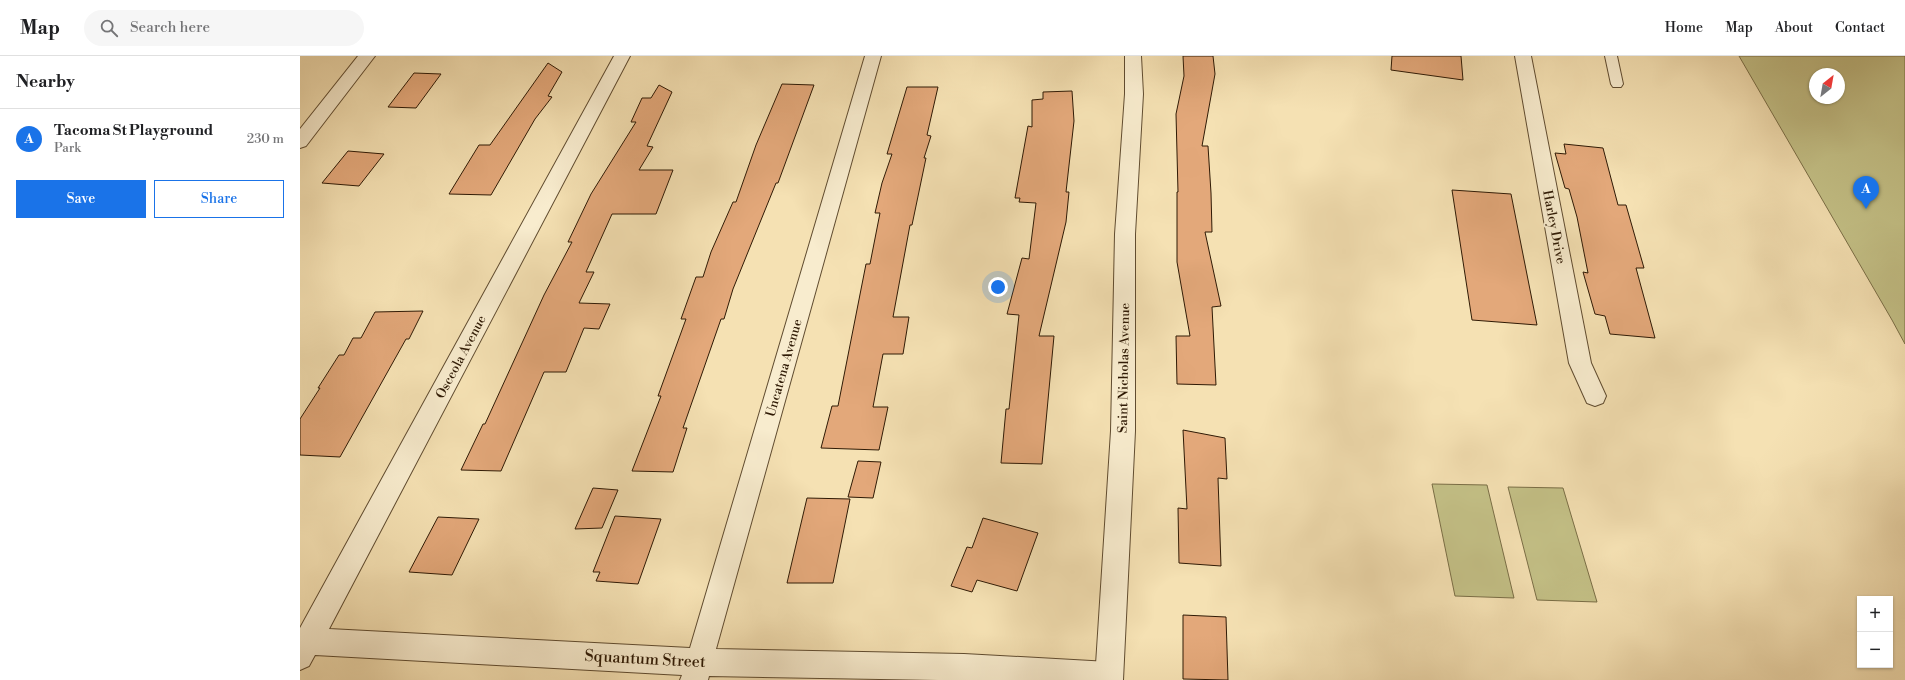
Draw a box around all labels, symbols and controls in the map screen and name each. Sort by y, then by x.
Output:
search box [84,10,364,46]
text: Map [20,16,60,40]
icon: search [98,17,120,39]
text: Search here [130,18,210,37]
text: Home [1665,19,1703,37]
text: Map [1725,19,1753,37]
text: About [1775,19,1813,37]
text: Contact [1835,19,1885,37]
north arrow [1809,68,1845,104]
text: Nearby [16,71,75,93]
text: Tacoma St Playground [54,121,213,140]
text: A [24,131,34,147]
text: 230 m [247,131,284,147]
text: Park [54,140,81,156]
pin: A [1853,176,1879,209]
button: Save [16,180,146,218]
button: Share [154,180,284,218]
street label: Harley Drive [1539,189,1569,266]
your location [988,277,1008,297]
street label: Saint Nicholas Avenue [1115,302,1133,433]
street label: Osceola Avenue [432,312,490,401]
street label: Uncatena Avenue [762,317,806,419]
map controls [1857,596,1893,668]
button: + [1857,596,1893,632]
button: − [1857,632,1893,668]
street label: Squantum Street [584,646,706,672]

